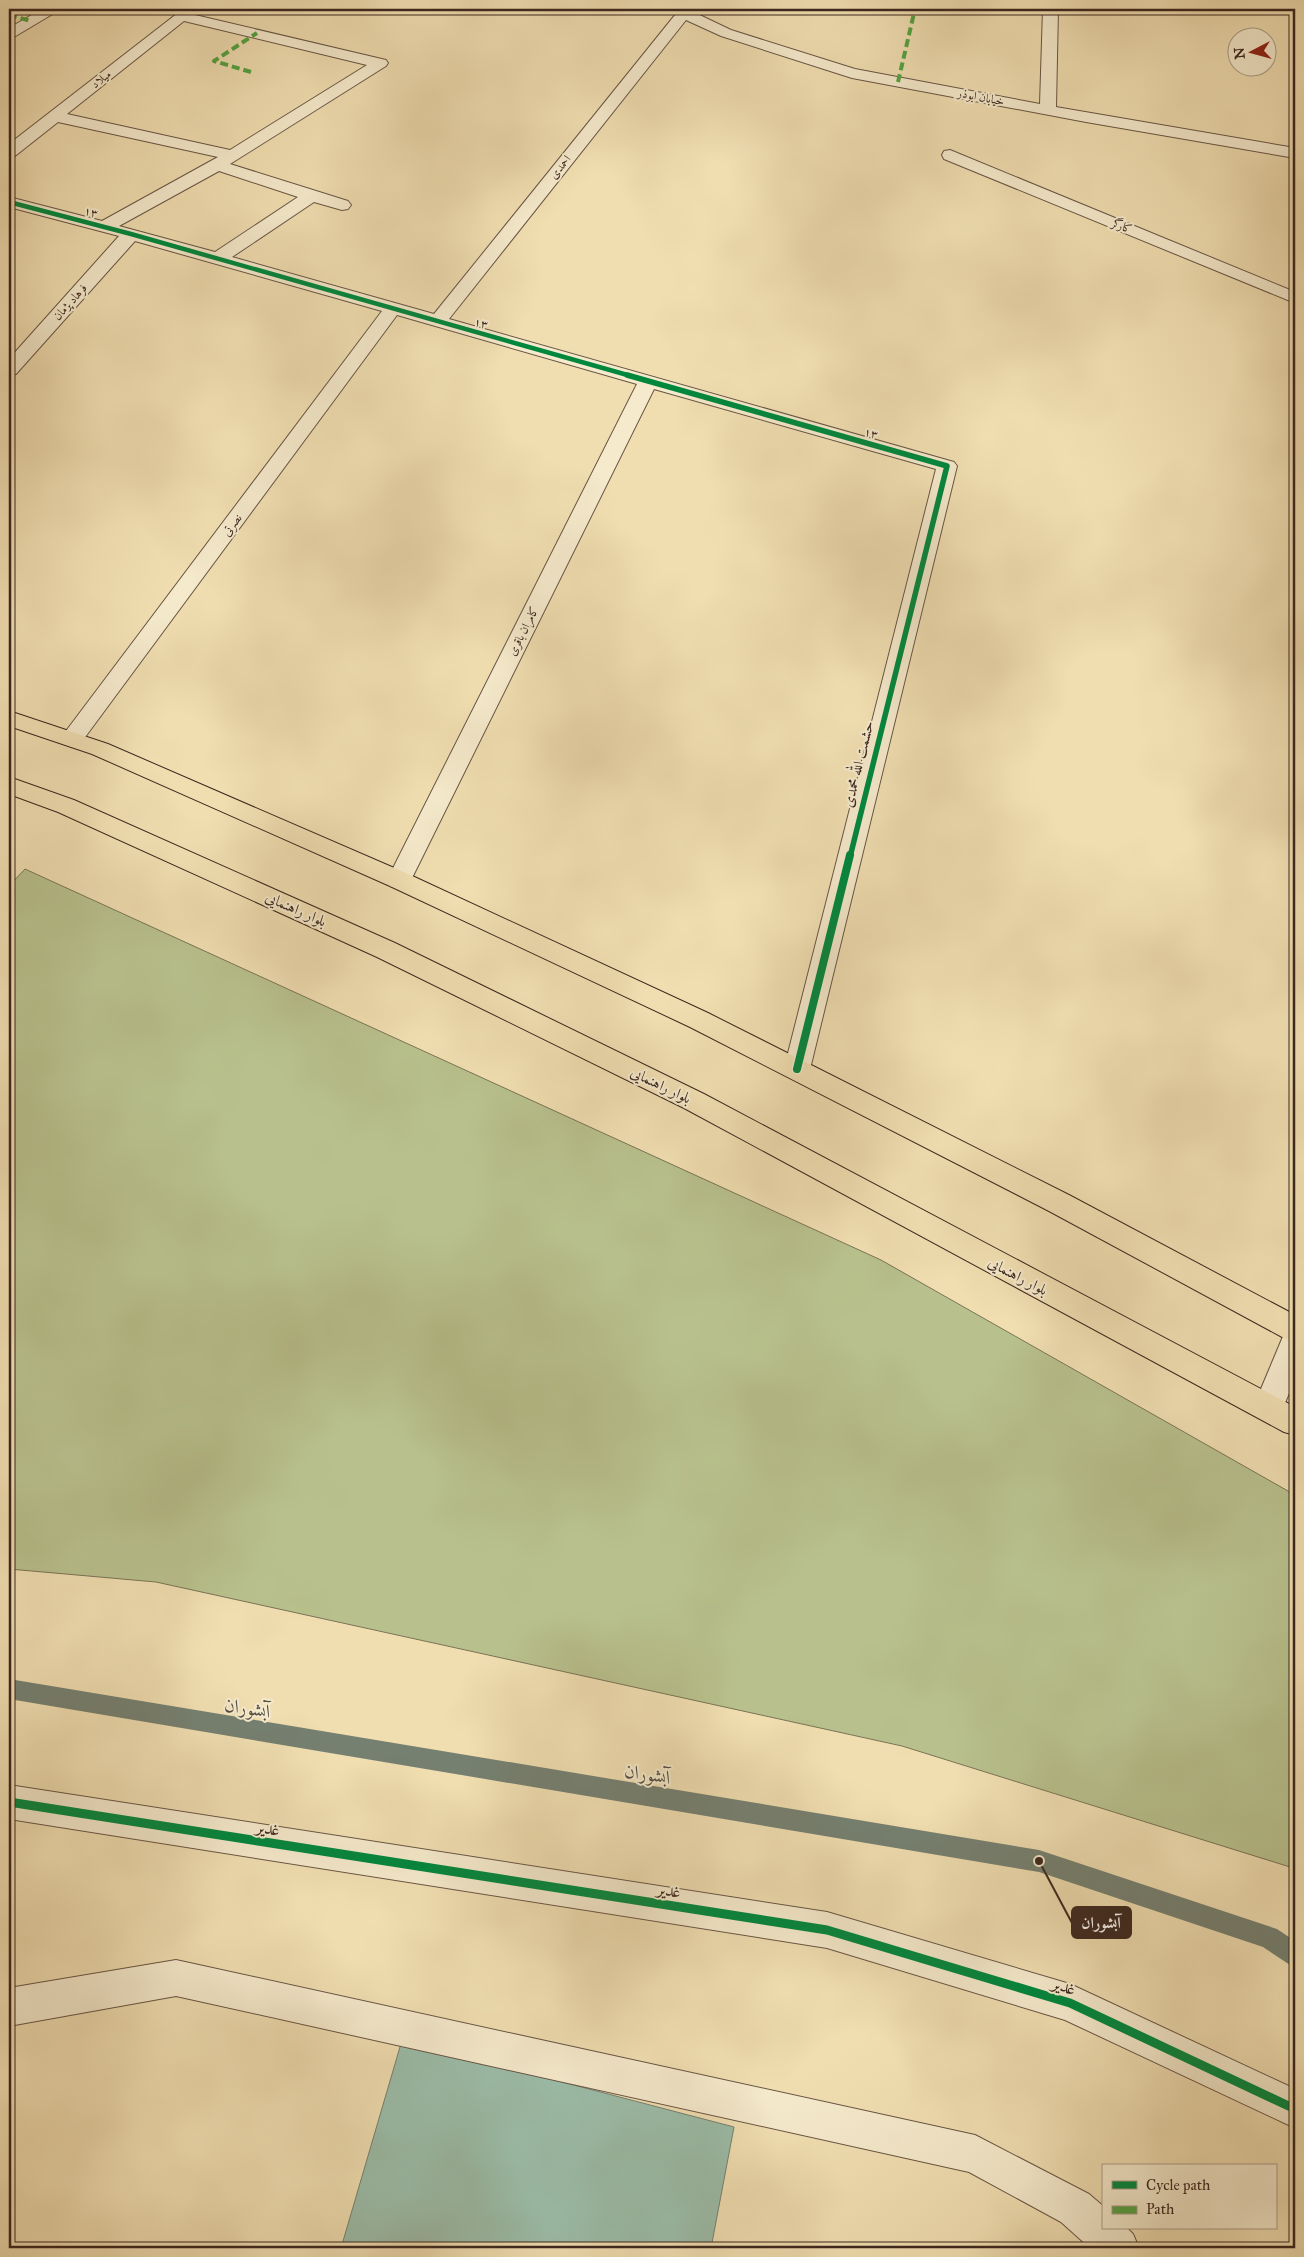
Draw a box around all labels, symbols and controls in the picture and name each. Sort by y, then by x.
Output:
north arrow [1226,28,1276,78]
text: N [1230,46,1249,60]
street label: میلاد [88,67,114,91]
street label: خیابان ابوذر [955,85,1006,109]
street label: احمدی [546,152,574,182]
street label: ۱۳ [82,203,100,221]
street label: کارگر [1108,214,1135,237]
street label: فرهاد پژمان [50,281,91,324]
street label: ۱۳ [472,314,490,332]
street label: ۱۳ [862,424,880,442]
street label: نصرتی [219,511,246,539]
street label: کامران باقری [505,604,543,659]
street label: حشمت الله محمدی [836,718,877,809]
street label: بلوار راهنمایی [262,888,329,931]
street label: بلوار راهنمایی [627,1063,694,1108]
street label: بلوار راهنمایی [985,1253,1051,1300]
water label: آبشوران [223,1693,273,1724]
water label: آبشوران [623,1759,673,1790]
street label: غدیر [252,1815,282,1841]
street label: غدیر [653,1877,683,1903]
callout: آبشوران [1072,1907,1131,1938]
text: آبشوران [1081,1913,1123,1933]
street label: غدیر [1047,1971,1079,2000]
legend [1102,2164,1276,2230]
text: Cycle path [1146,2176,1211,2194]
text: Path [1146,2200,1175,2218]

